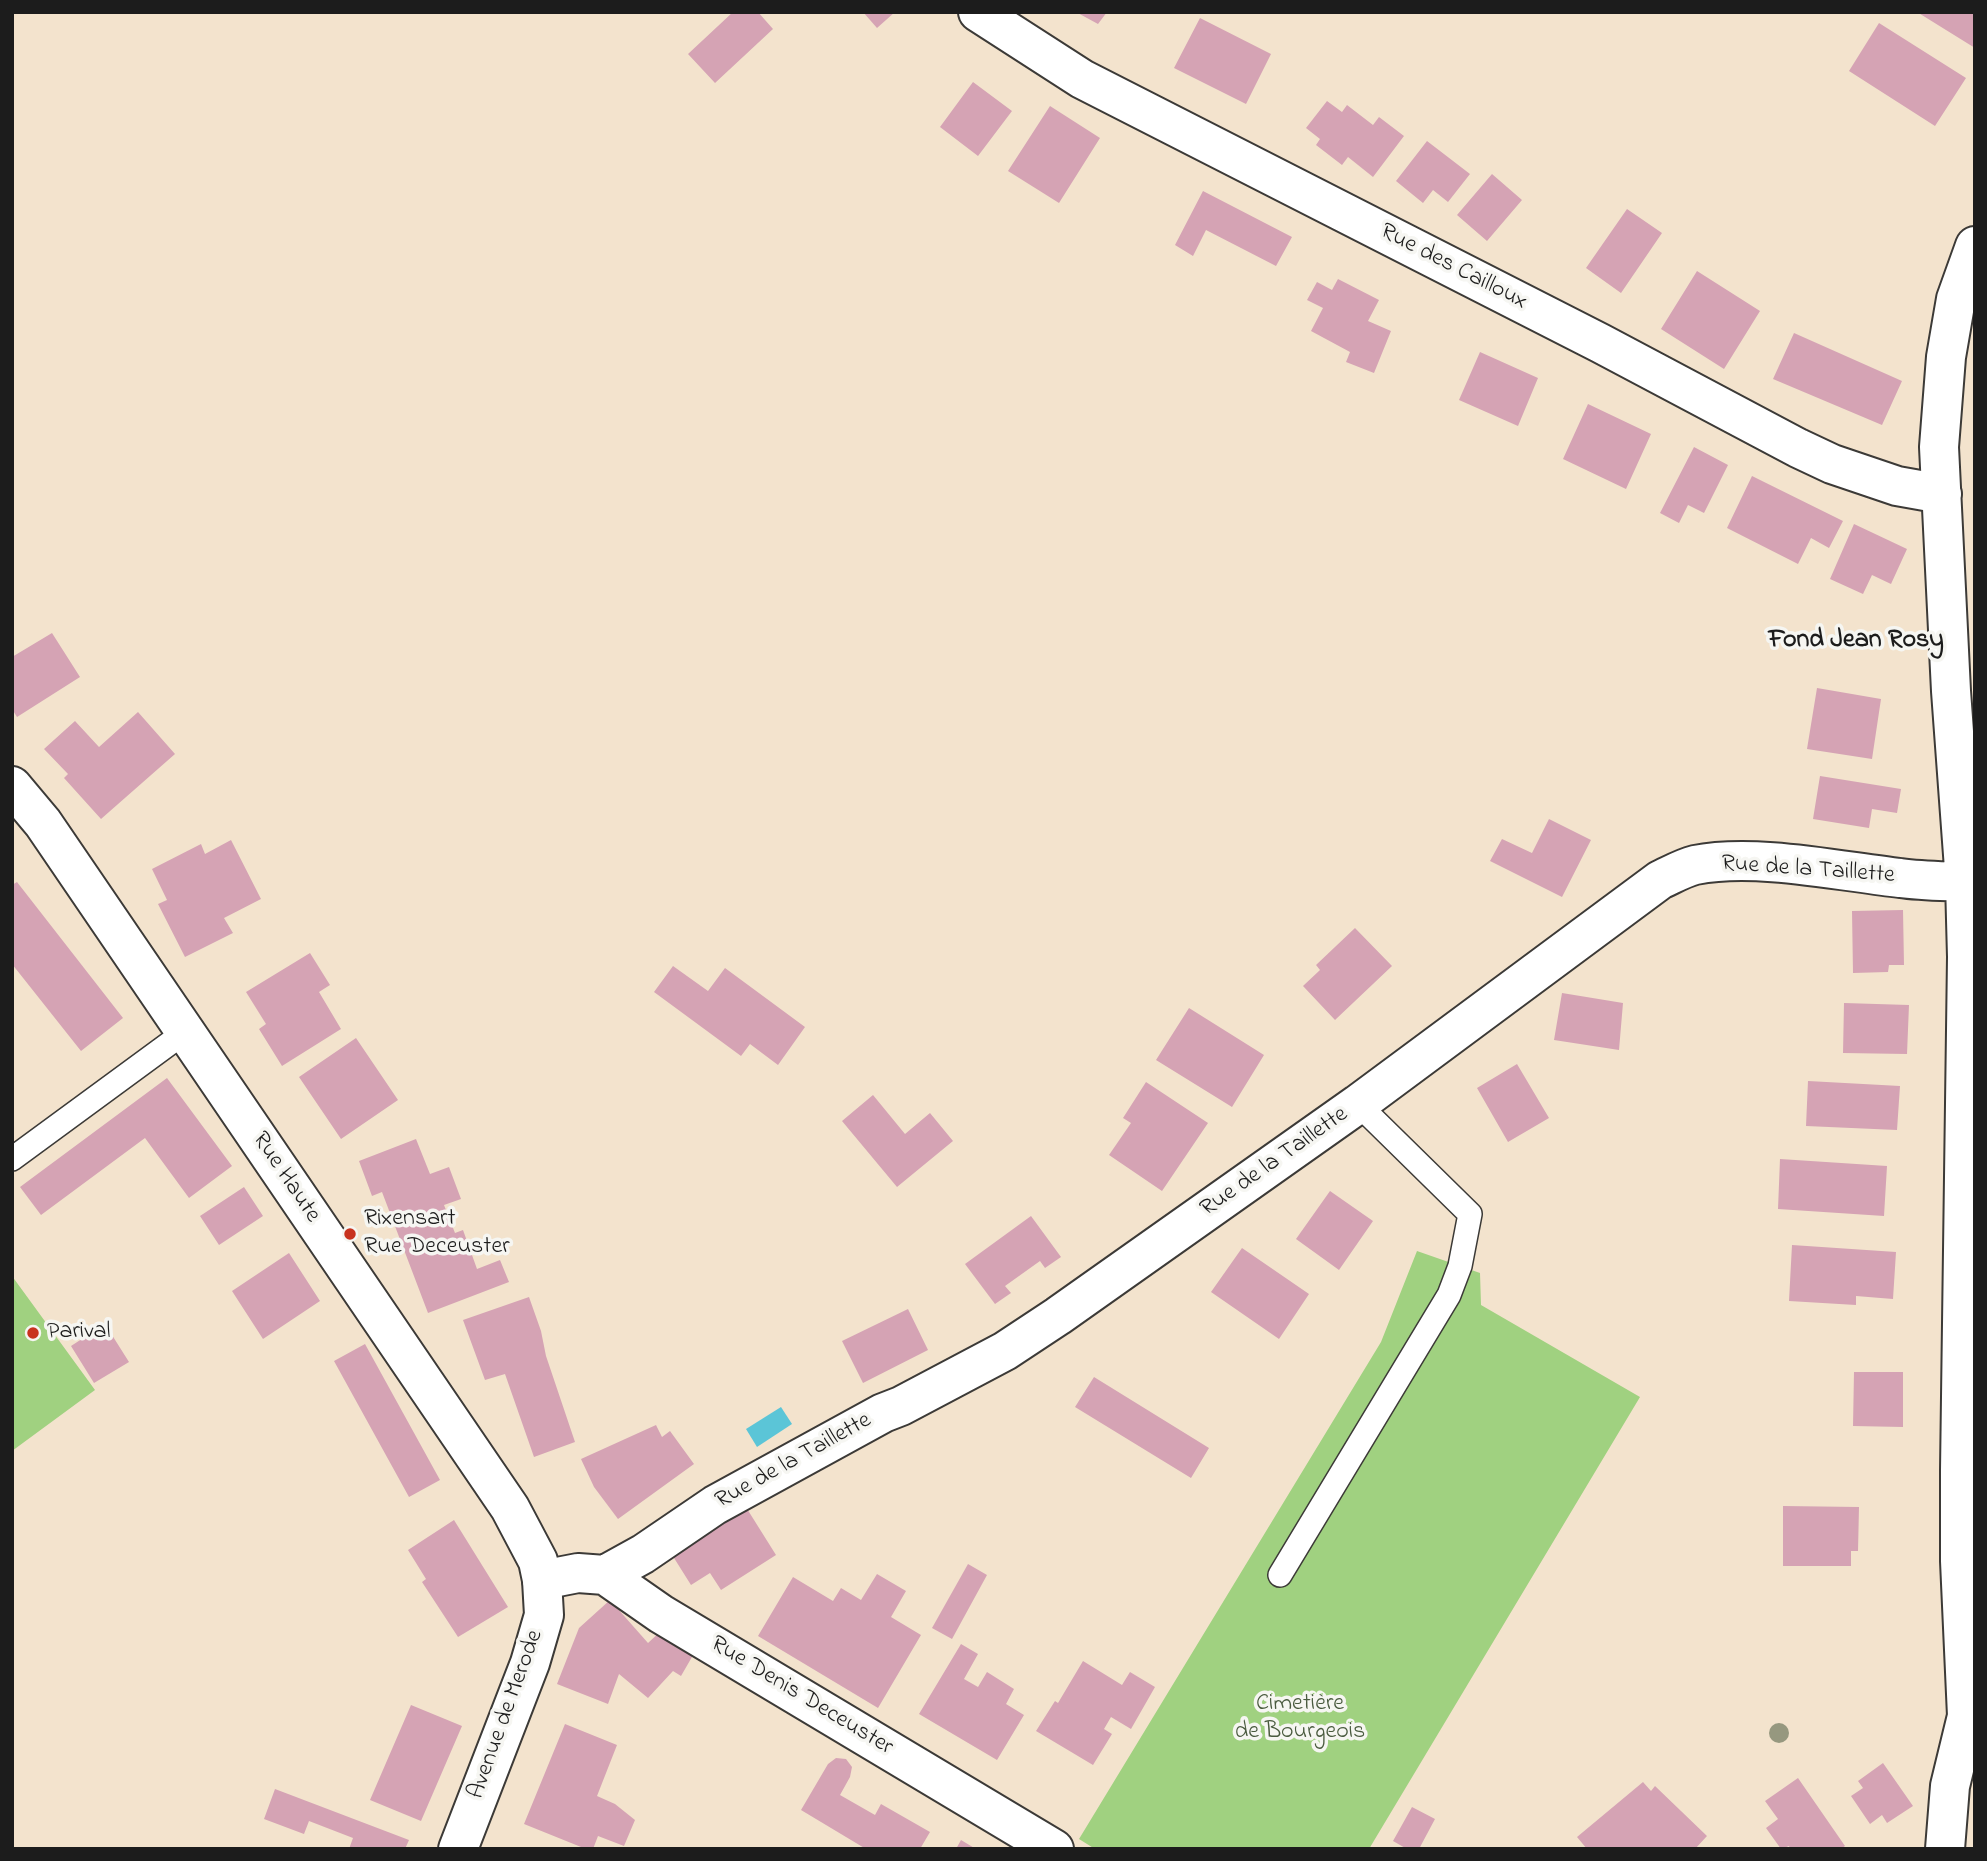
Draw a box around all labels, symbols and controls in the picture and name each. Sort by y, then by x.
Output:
street label: Rue des Cailloux [1374,218,1532,318]
district label: Fond Jean Rosy [1768,626,1944,658]
street label: Rue de la Taillette [1720,851,1896,891]
street label: Rue de la Taillette [1196,1101,1354,1225]
street label: Rue Haute [244,1127,326,1229]
place label: Rixensart Rue Deceuster [364,1206,510,1262]
marker: Rixensart Rue Deceuster [342,1226,358,1242]
place label: Parival [47,1319,110,1347]
marker: Parival [25,1325,41,1341]
street label: Rue de la Taillette [711,1407,877,1517]
street label: Avenue de Merode [463,1627,551,1803]
street label: Rue Denis Deceuster [704,1631,898,1763]
park label: Cimetière de Bourgeois [1235,1691,1365,1747]

